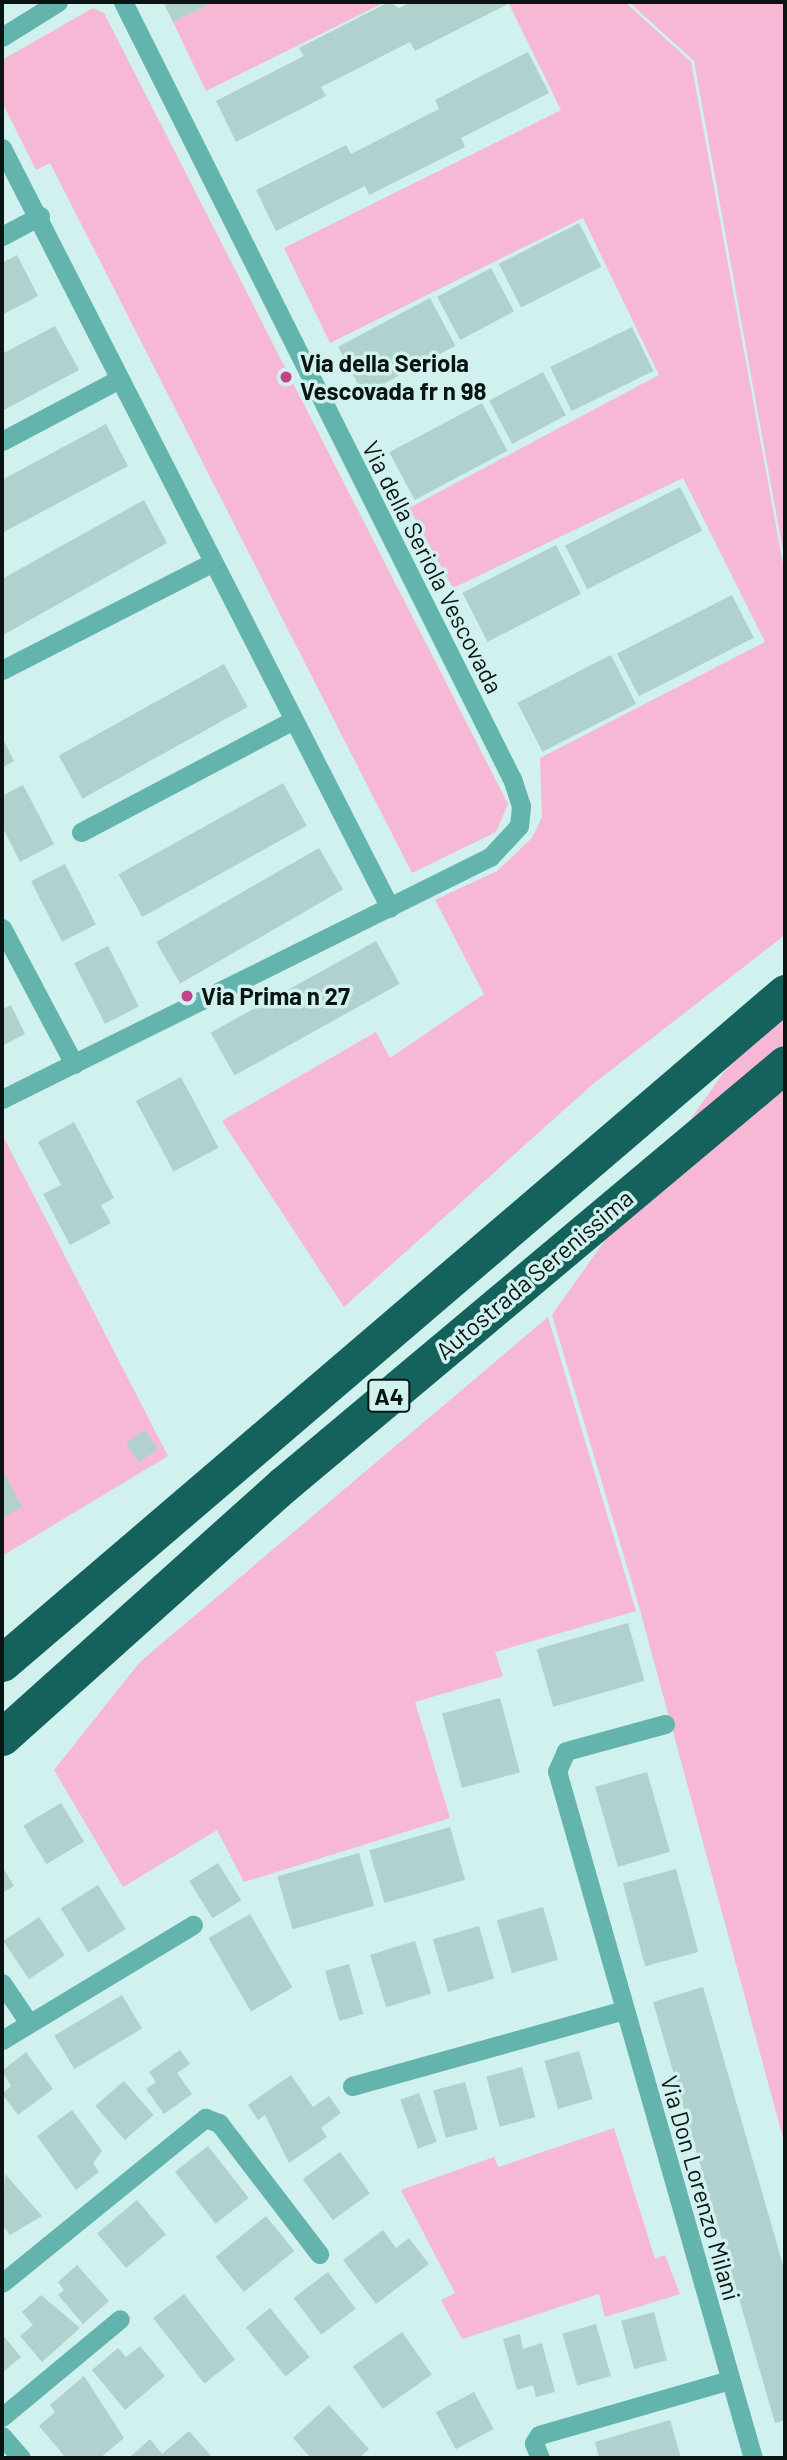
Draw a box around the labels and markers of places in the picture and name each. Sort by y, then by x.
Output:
place label: Via della Seriola Vescovada fr n 98 [300,349,486,405]
marker: Via della Seriola Vescovada fr n 98 [278,369,294,385]
place label: Via Prima n 27 [201,982,350,1010]
marker: Via Prima n 27 [179,988,195,1004]

